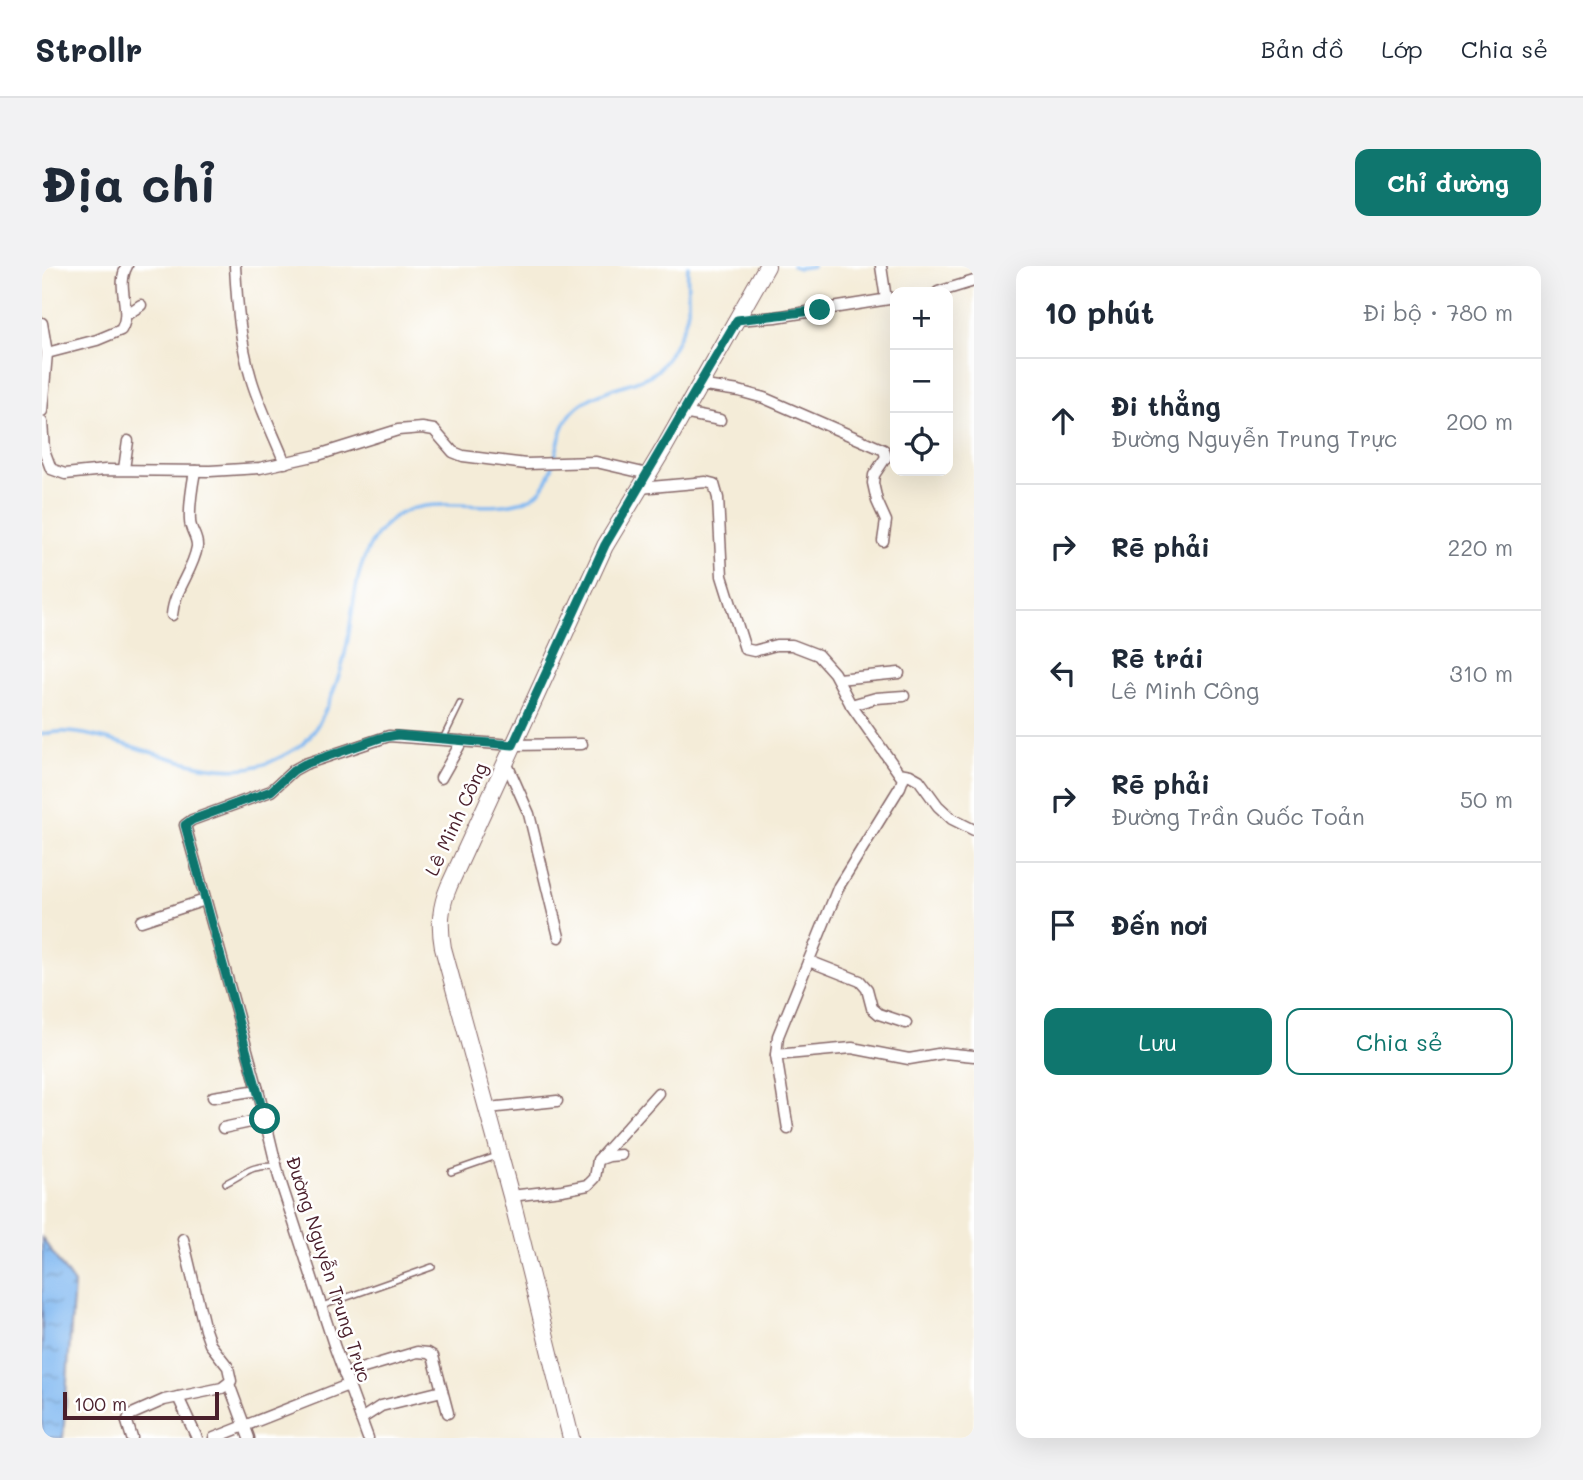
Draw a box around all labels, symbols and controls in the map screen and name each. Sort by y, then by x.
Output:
text: Strollr [35,27,143,70]
text: Bản đồ [1261,33,1343,64]
text: Lớp [1381,33,1423,64]
text: Chia sẻ [1461,33,1548,64]
button: Chỉ đường [1355,149,1541,216]
text: Địa chỉ [42,151,216,214]
map controls [890,287,953,476]
button: + [890,287,953,350]
text: 10 phút [1044,292,1154,332]
route end [804,294,835,325]
text: Đi bộ · 780 m [1362,297,1513,327]
button: − [890,350,953,413]
text: Đi thẳng [1111,389,1221,423]
icon: ahead [1044,402,1082,440]
text: 200 m [1446,406,1513,436]
button: locate [890,413,953,476]
text: Đường Nguyễn Trung Trực [1111,423,1397,453]
icon: right [1044,528,1082,566]
text: Rẽ phải [1111,530,1210,564]
text: 220 m [1447,532,1513,562]
text: Rẽ trái [1111,641,1204,675]
icon: left [1044,654,1082,692]
text: 310 m [1449,658,1513,688]
text: Lê Minh Công [1111,675,1259,705]
street label: Lê Minh Công [418,758,493,880]
text: Rẽ phải [1111,767,1210,801]
icon: right [1044,780,1082,818]
text: 50 m [1460,784,1513,814]
text: Đường Trần Quốc Toản [1111,801,1365,831]
icon: arrive [1044,906,1082,944]
text: Đến nơi [1111,908,1209,942]
button: Lưu [1044,1008,1272,1075]
button: Chia sẻ [1286,1008,1513,1075]
route start [249,1103,280,1134]
street label: Đường Nguyễn Trung Trực [281,1152,378,1385]
scale bar [63,1389,219,1421]
text: 100 m [74,1391,127,1416]

